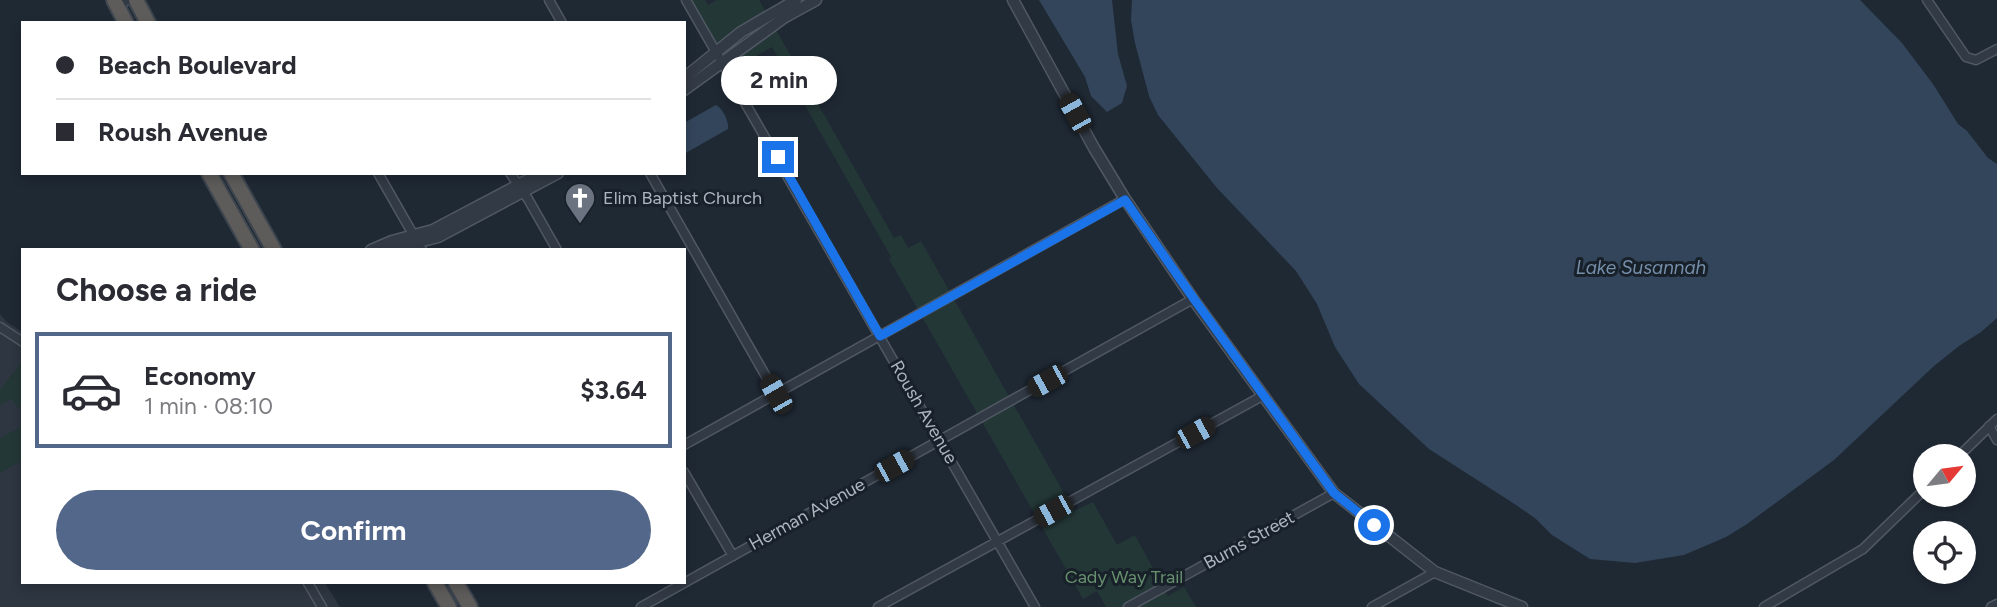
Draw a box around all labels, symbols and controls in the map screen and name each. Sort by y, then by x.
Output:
text: Beach Boulevard [98,49,297,81]
callout: 2 min [720,55,836,104]
text: 2 min [750,66,808,94]
car [1056,90,1095,136]
text: Roush Avenue [98,116,268,148]
route end [762,141,794,173]
church icon: Elim Baptist Church [563,181,597,225]
place label: Elim Baptist Church [603,187,762,209]
water label: Lake Susannah [1576,256,1707,279]
text: Choose a ride [56,271,257,309]
street label: Roush Avenue [886,356,962,468]
icon: car [60,359,123,422]
text: Economy [144,360,256,392]
car [1024,362,1071,400]
car [757,371,796,417]
text: $3.64 [580,374,647,406]
text: 1 min · 08:10 [144,392,273,420]
car [1172,414,1219,452]
north arrow [1913,444,1976,508]
map controls [1913,444,1976,584]
car [871,447,918,485]
street label: Herman Avenue [745,473,869,555]
button: Confirm [56,490,651,570]
car [1030,492,1077,530]
street label: Burns Street [1200,506,1298,574]
route start [1358,509,1390,541]
button: locate [1913,521,1976,584]
park label: Cady Way Trail [1065,566,1183,588]

